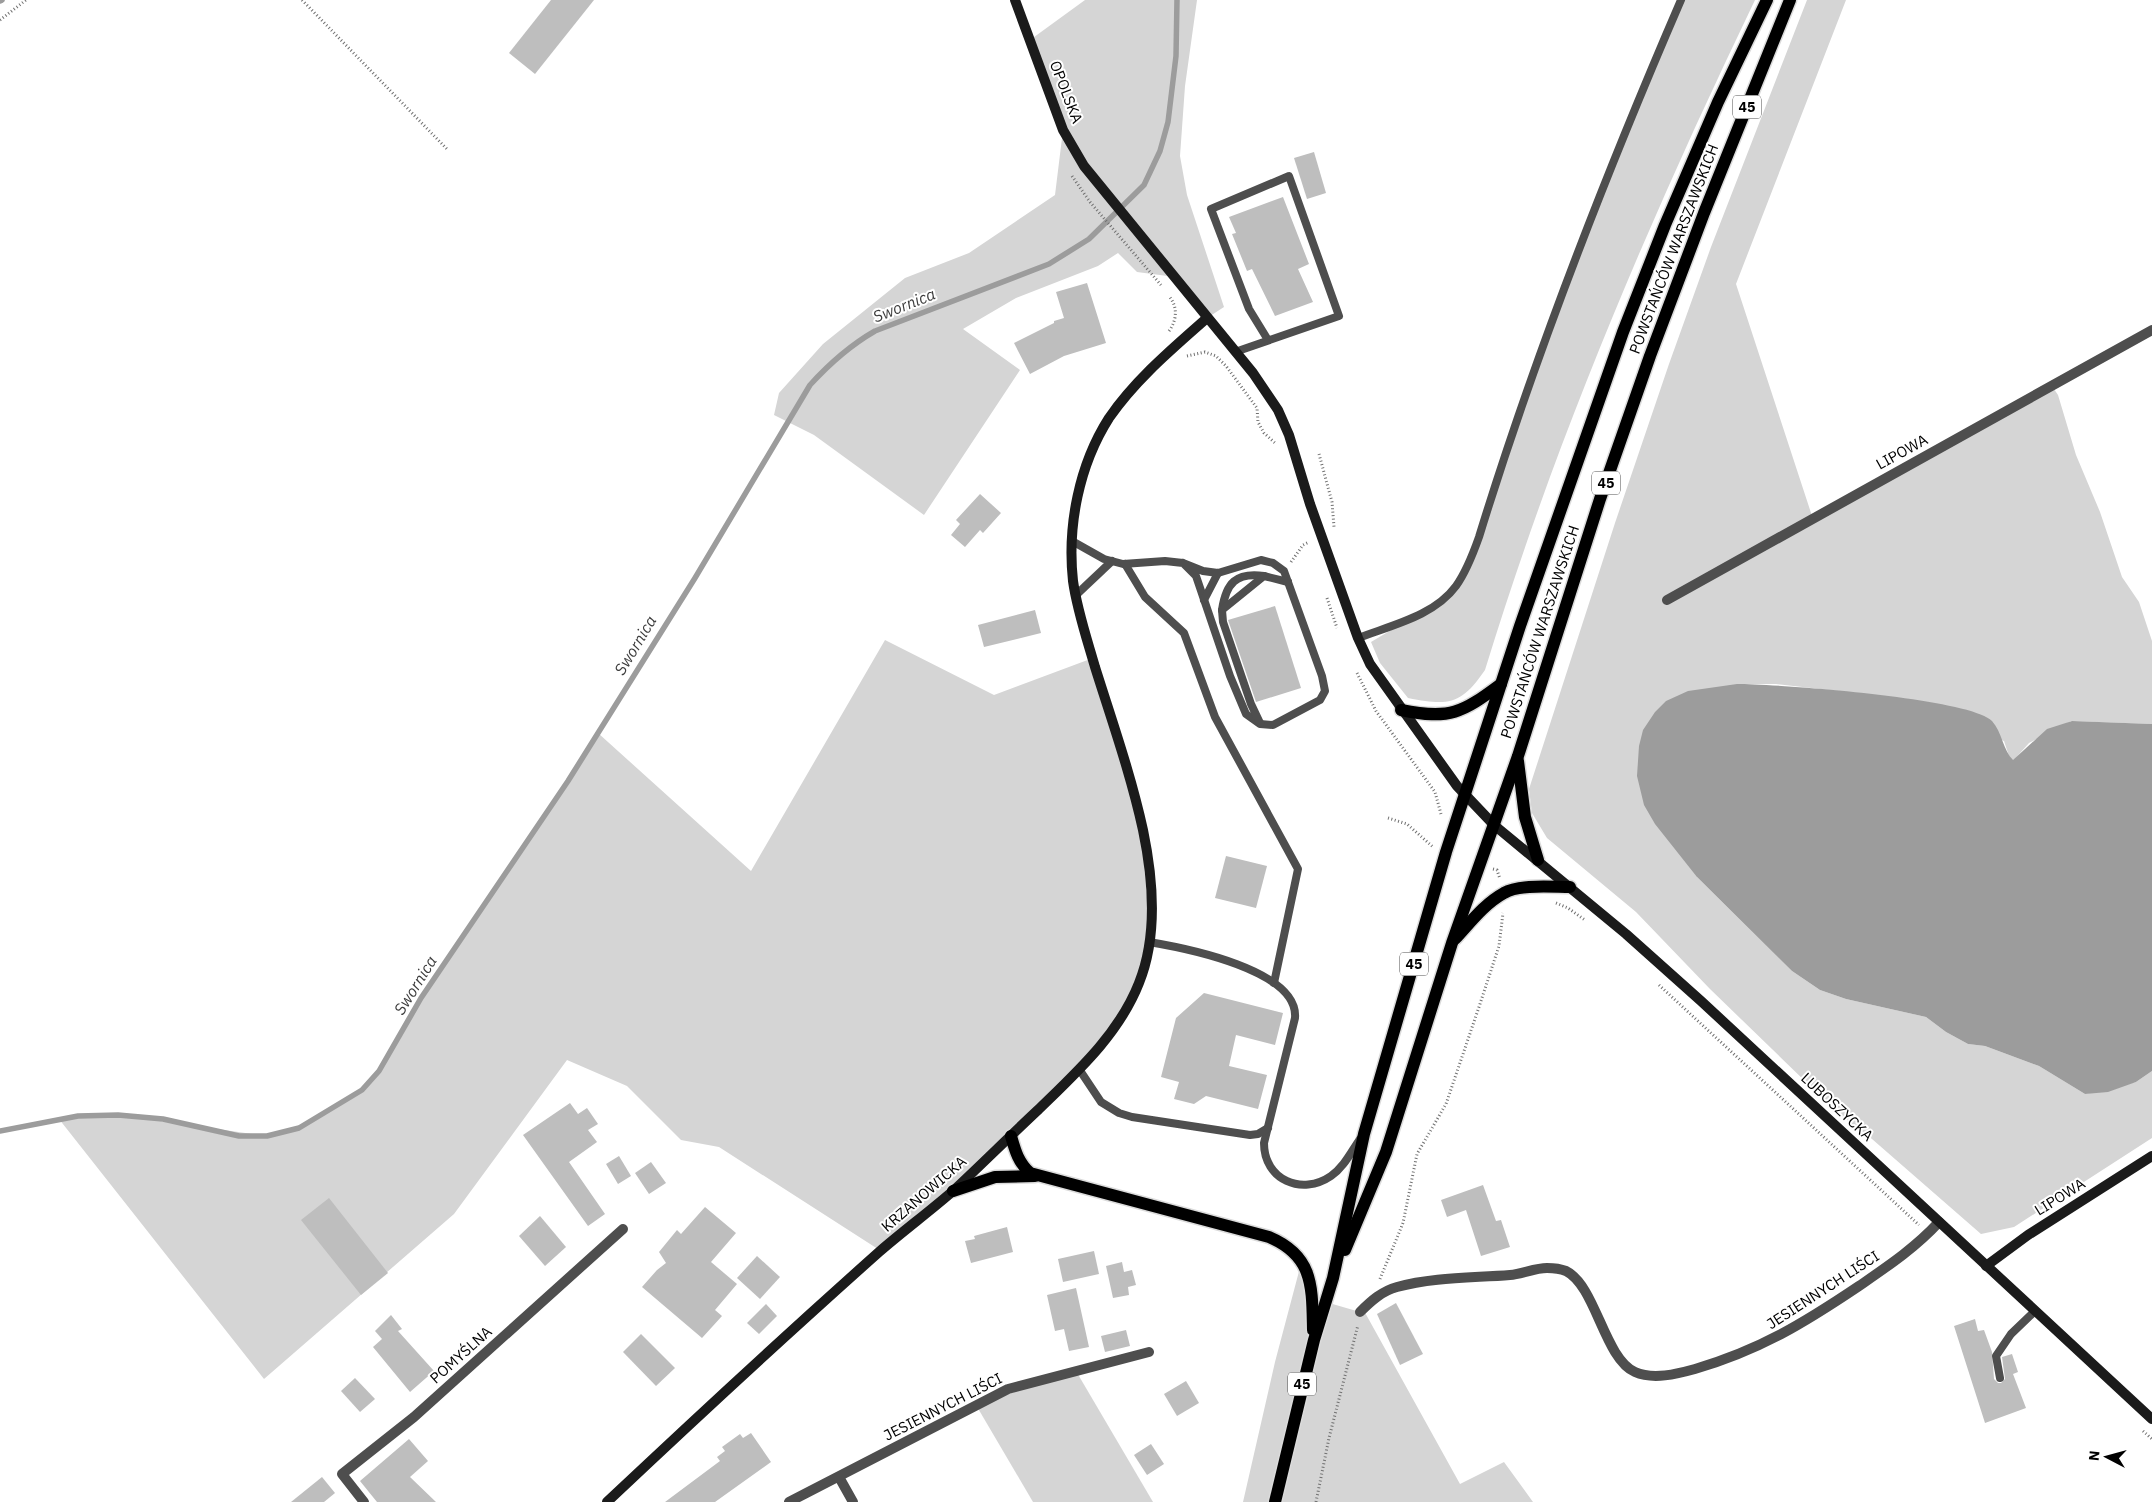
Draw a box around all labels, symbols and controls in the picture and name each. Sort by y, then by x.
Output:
street label: OPOLSKA [1046,58,1087,126]
road number: 45 [1733,95,1761,118]
street label: POWSTAŃCÓW WARSZAWSKICH [1625,141,1722,356]
water label: Swornica [870,283,938,327]
street label: LIPOWA [1873,429,1931,473]
road number: 45 [1592,472,1620,494]
street label: POWSTAŃCÓW WARSZAWSKICH [1496,523,1583,741]
water label: Swornica [610,612,660,678]
water label: Swornica [389,952,441,1018]
road number: 45 [1400,952,1428,976]
street label: LUBOSZYCKA [1797,1068,1878,1145]
street label: KRZANOWICKA [877,1151,970,1236]
street label: LIPOWA [2031,1173,2089,1220]
street label: JESIENNYCH LIŚCI [1763,1246,1883,1333]
street label: POMYŚLNA [426,1322,496,1387]
street label: JESIENNYCH LIŚCI [880,1368,1005,1445]
road number: 45 [1288,1372,1316,1396]
north arrow [2082,1432,2132,1482]
text: N [2085,1450,2104,1462]

